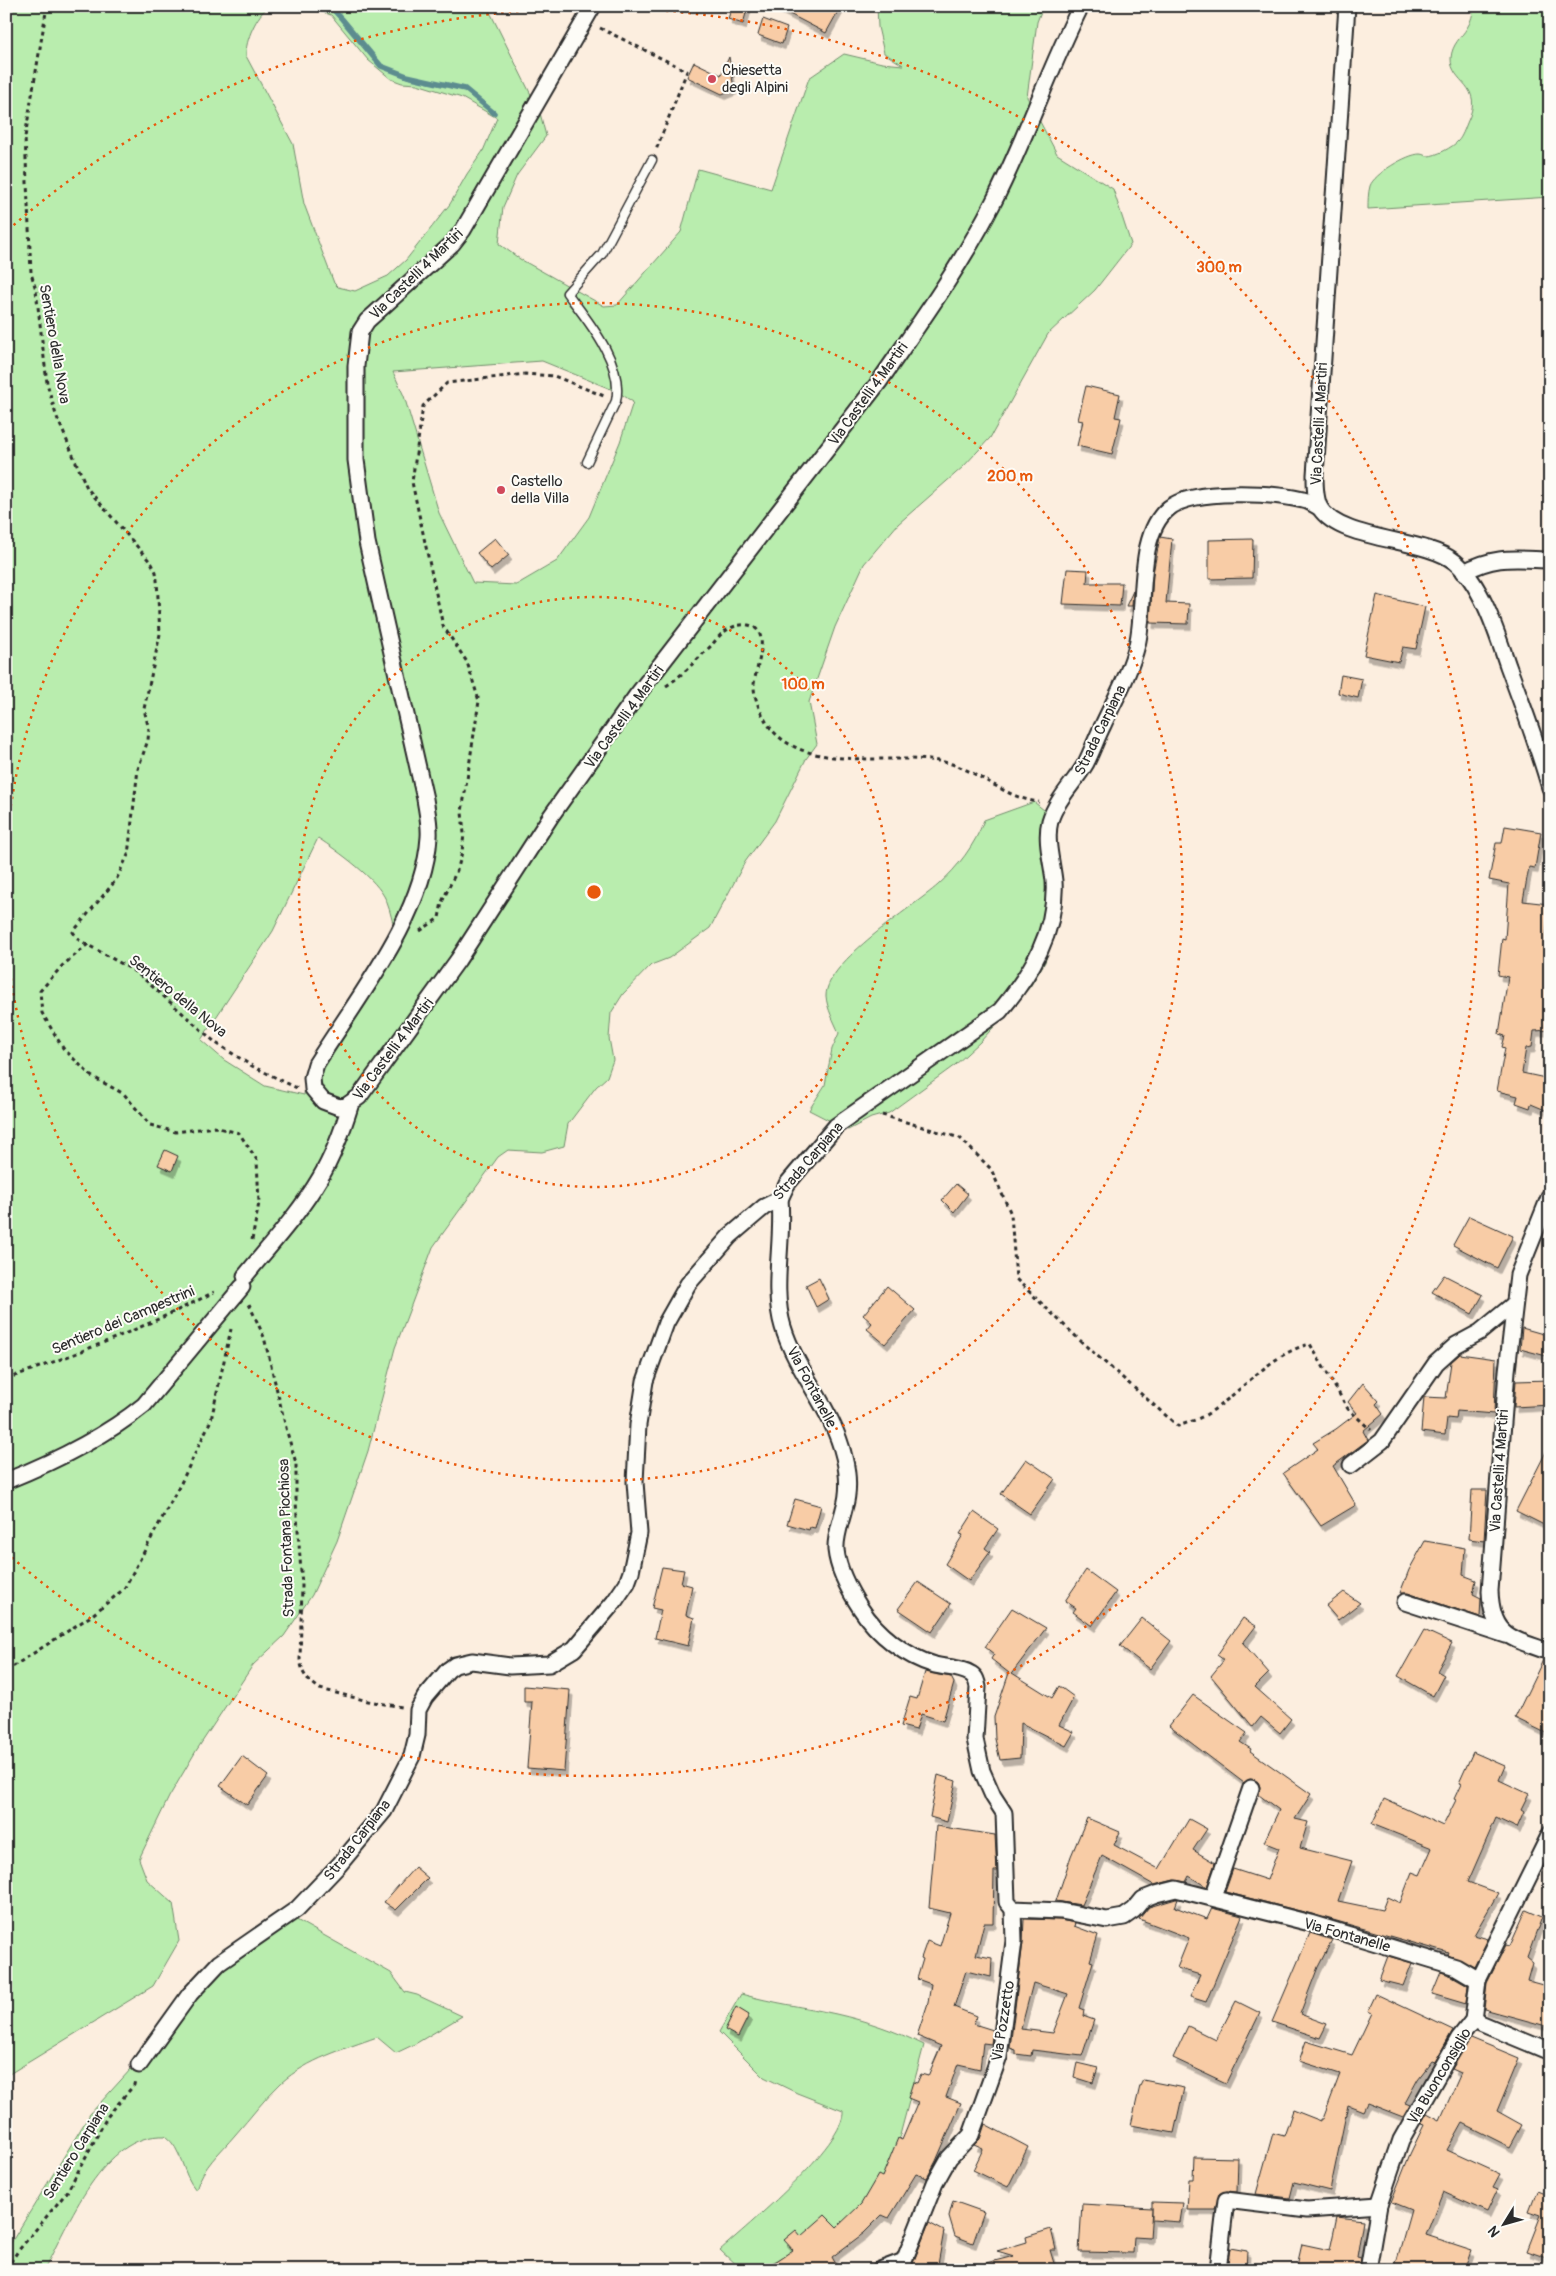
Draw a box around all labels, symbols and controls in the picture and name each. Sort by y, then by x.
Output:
place label: Chiesetta degli Alpini [722,61,788,97]
marker: Chiesetta degli Alpini [706,73,718,85]
street label: Via Castelli 4 Martiri [365,225,467,324]
text: 300 m [1196,258,1242,277]
street label: Sentiero della Nova [35,283,74,405]
street label: Via Castelli 4 Martiri [825,339,912,450]
street label: Via Castelli 4 Martiri [1307,362,1332,486]
text: 200 m [987,467,1033,486]
place label: Castello della Villa [511,472,569,508]
marker: Castello della Villa [495,484,507,496]
street label: Via Castelli 4 Martiri [581,662,668,773]
text: 100 m [782,675,824,694]
street label: Strada Carpiana [1070,682,1130,778]
centre of rings [585,883,603,901]
street label: Sentiero della Nova [125,951,231,1042]
street label: Via Castelli 4 Martiri [349,994,438,1104]
street label: Strada Carpiana [769,1118,848,1205]
street label: Sentiero dei Campestrini [49,1282,198,1359]
street label: Via Fontanelle [782,1343,841,1432]
street label: Via Castelli 4 Martiri [1486,1409,1513,1533]
street label: Strada Fontana Piochiosa [274,1458,299,1618]
street label: Strada Carpiana [320,1796,395,1885]
street label: Via Fontanelle [1301,1914,1393,1957]
street label: Via Pozzetto [988,1979,1019,2063]
street label: Via Buonconsiglio [1403,2025,1476,2128]
street label: Sentiero Carpiana [39,2100,114,2203]
north arrow [1478,2198,1528,2248]
text: N [1484,2223,1504,2240]

